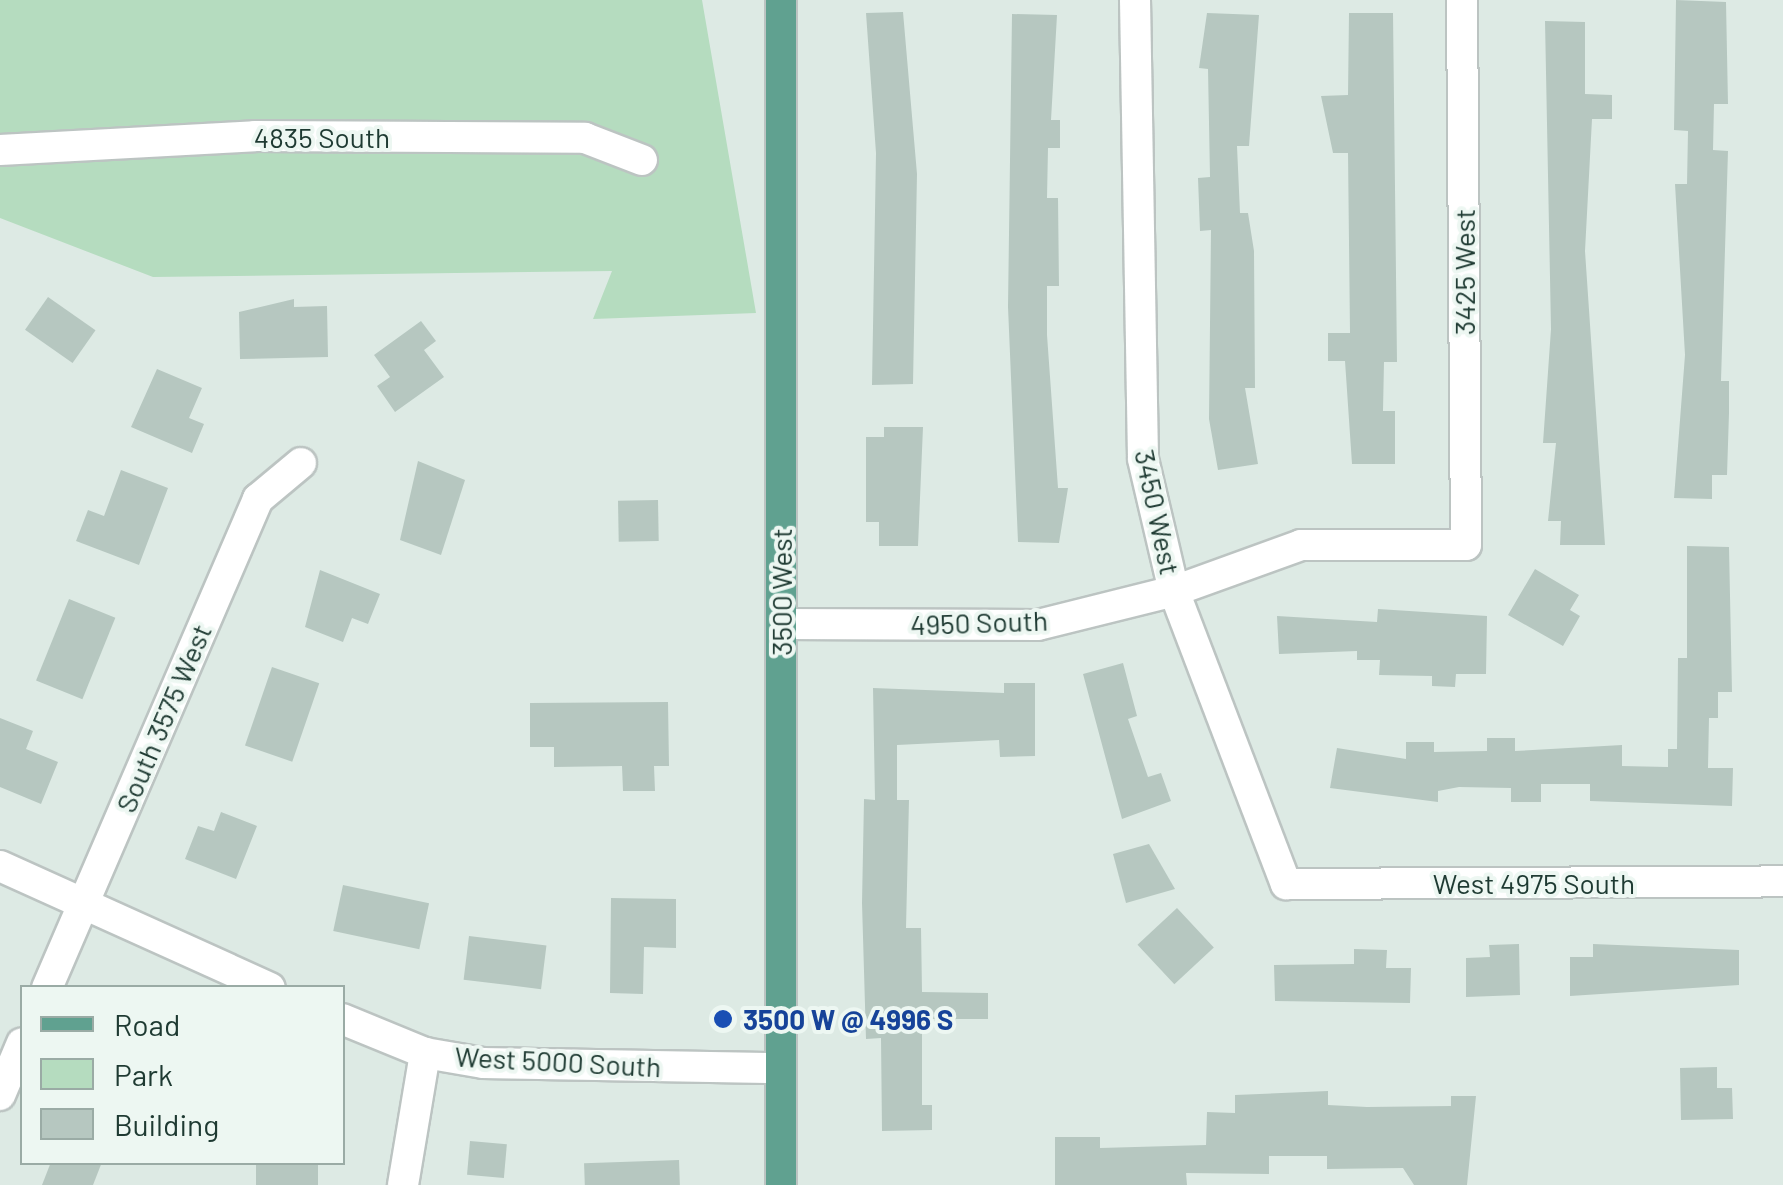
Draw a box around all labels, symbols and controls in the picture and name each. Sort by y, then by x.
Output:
street label: 4835 South [254,120,390,154]
street label: 3425 West [1447,209,1481,335]
street label: 3450 West [1128,446,1188,578]
street label: 3500 West [764,528,798,656]
street label: 4950 South [910,603,1048,641]
street label: South 3575 West [108,619,218,817]
street label: West 4975 South [1433,866,1635,900]
legend [20,985,345,1165]
place label: 3500 W @ 4996 S [743,1002,953,1036]
text: Road [114,1006,180,1042]
marker: 3500 W @ 4996 S [712,1008,734,1030]
street label: West 5000 South [454,1039,662,1083]
text: Park [114,1056,173,1092]
text: Building [114,1106,219,1142]

